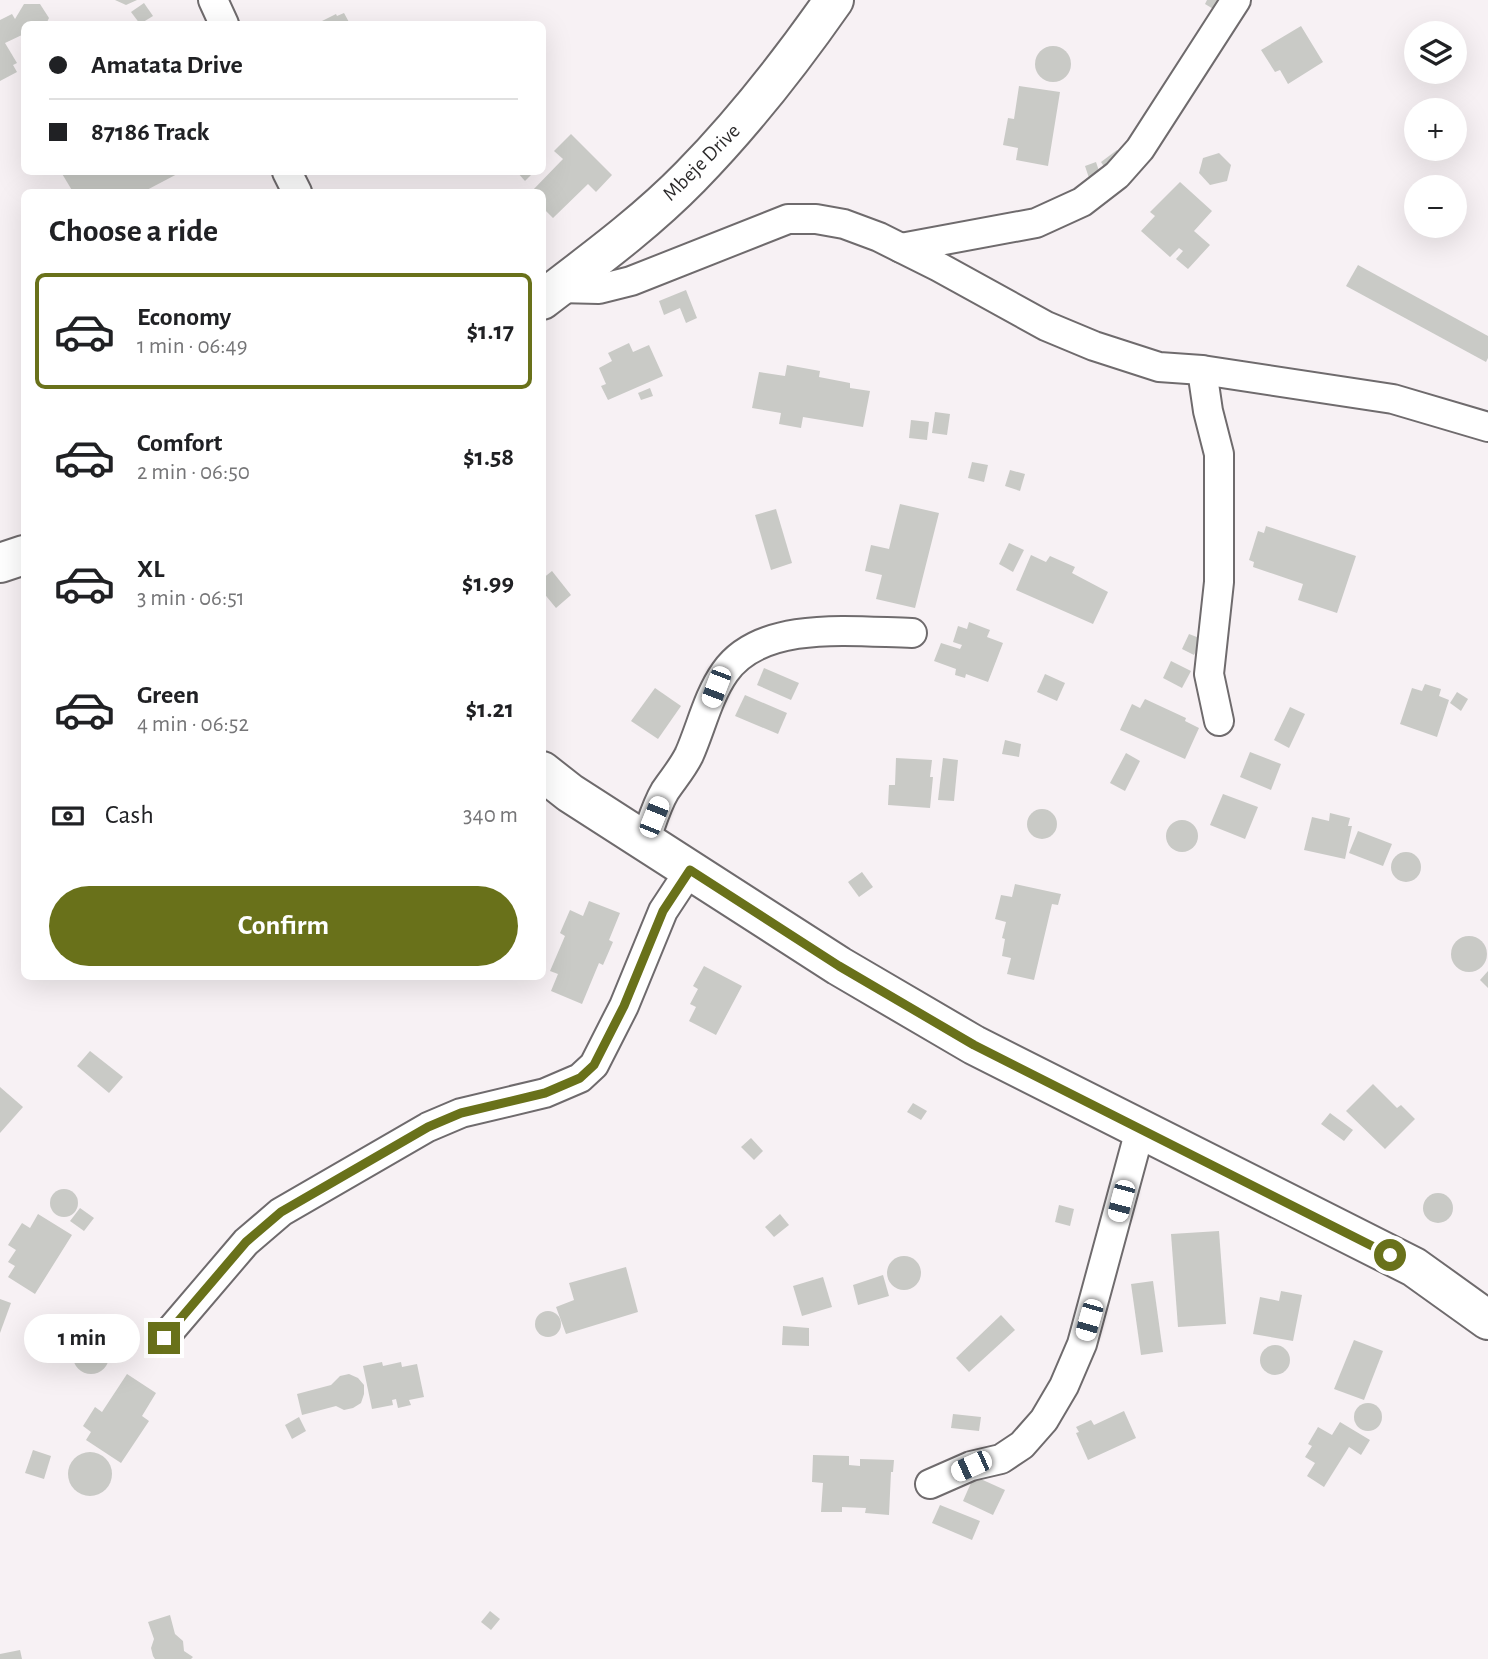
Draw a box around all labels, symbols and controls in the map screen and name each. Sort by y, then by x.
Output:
map controls [1404,21,1467,238]
button: layers [1404,21,1467,84]
text: Amatata Drive [91,52,243,78]
button: + [1404,98,1467,161]
text: 87186 Track [91,119,209,145]
street label: Mbeje Drive [659,120,744,205]
button: − [1404,175,1467,238]
text: Choose a ride [49,215,218,247]
icon: car [53,300,116,363]
text: Economy [137,304,231,330]
text: $1.17 [466,318,514,344]
text: 1 min · 06:49 [137,335,248,358]
icon: car [53,426,116,489]
text: Comfort [137,430,222,456]
text: $1.58 [463,444,514,470]
text: 2 min · 06:50 [137,461,250,484]
icon: car [53,552,116,615]
text: XL [137,556,164,582]
text: $1.99 [462,570,514,596]
text: 3 min · 06:51 [137,587,245,610]
car [699,664,734,710]
icon: car [53,678,116,741]
text: Green [137,682,199,708]
text: $1.21 [465,696,514,722]
text: 4 min · 06:52 [137,713,249,736]
car [637,794,672,840]
icon: cash [49,797,87,835]
text: Cash [105,802,154,828]
text: 340 m [463,804,518,827]
button: Confirm [49,886,518,966]
car [1106,1178,1137,1224]
route start [1374,1239,1406,1271]
car [1074,1297,1105,1343]
callout: 1 min [24,1314,140,1362]
route end [148,1322,180,1354]
text: 1 min [58,1327,106,1350]
car [948,1448,995,1484]

